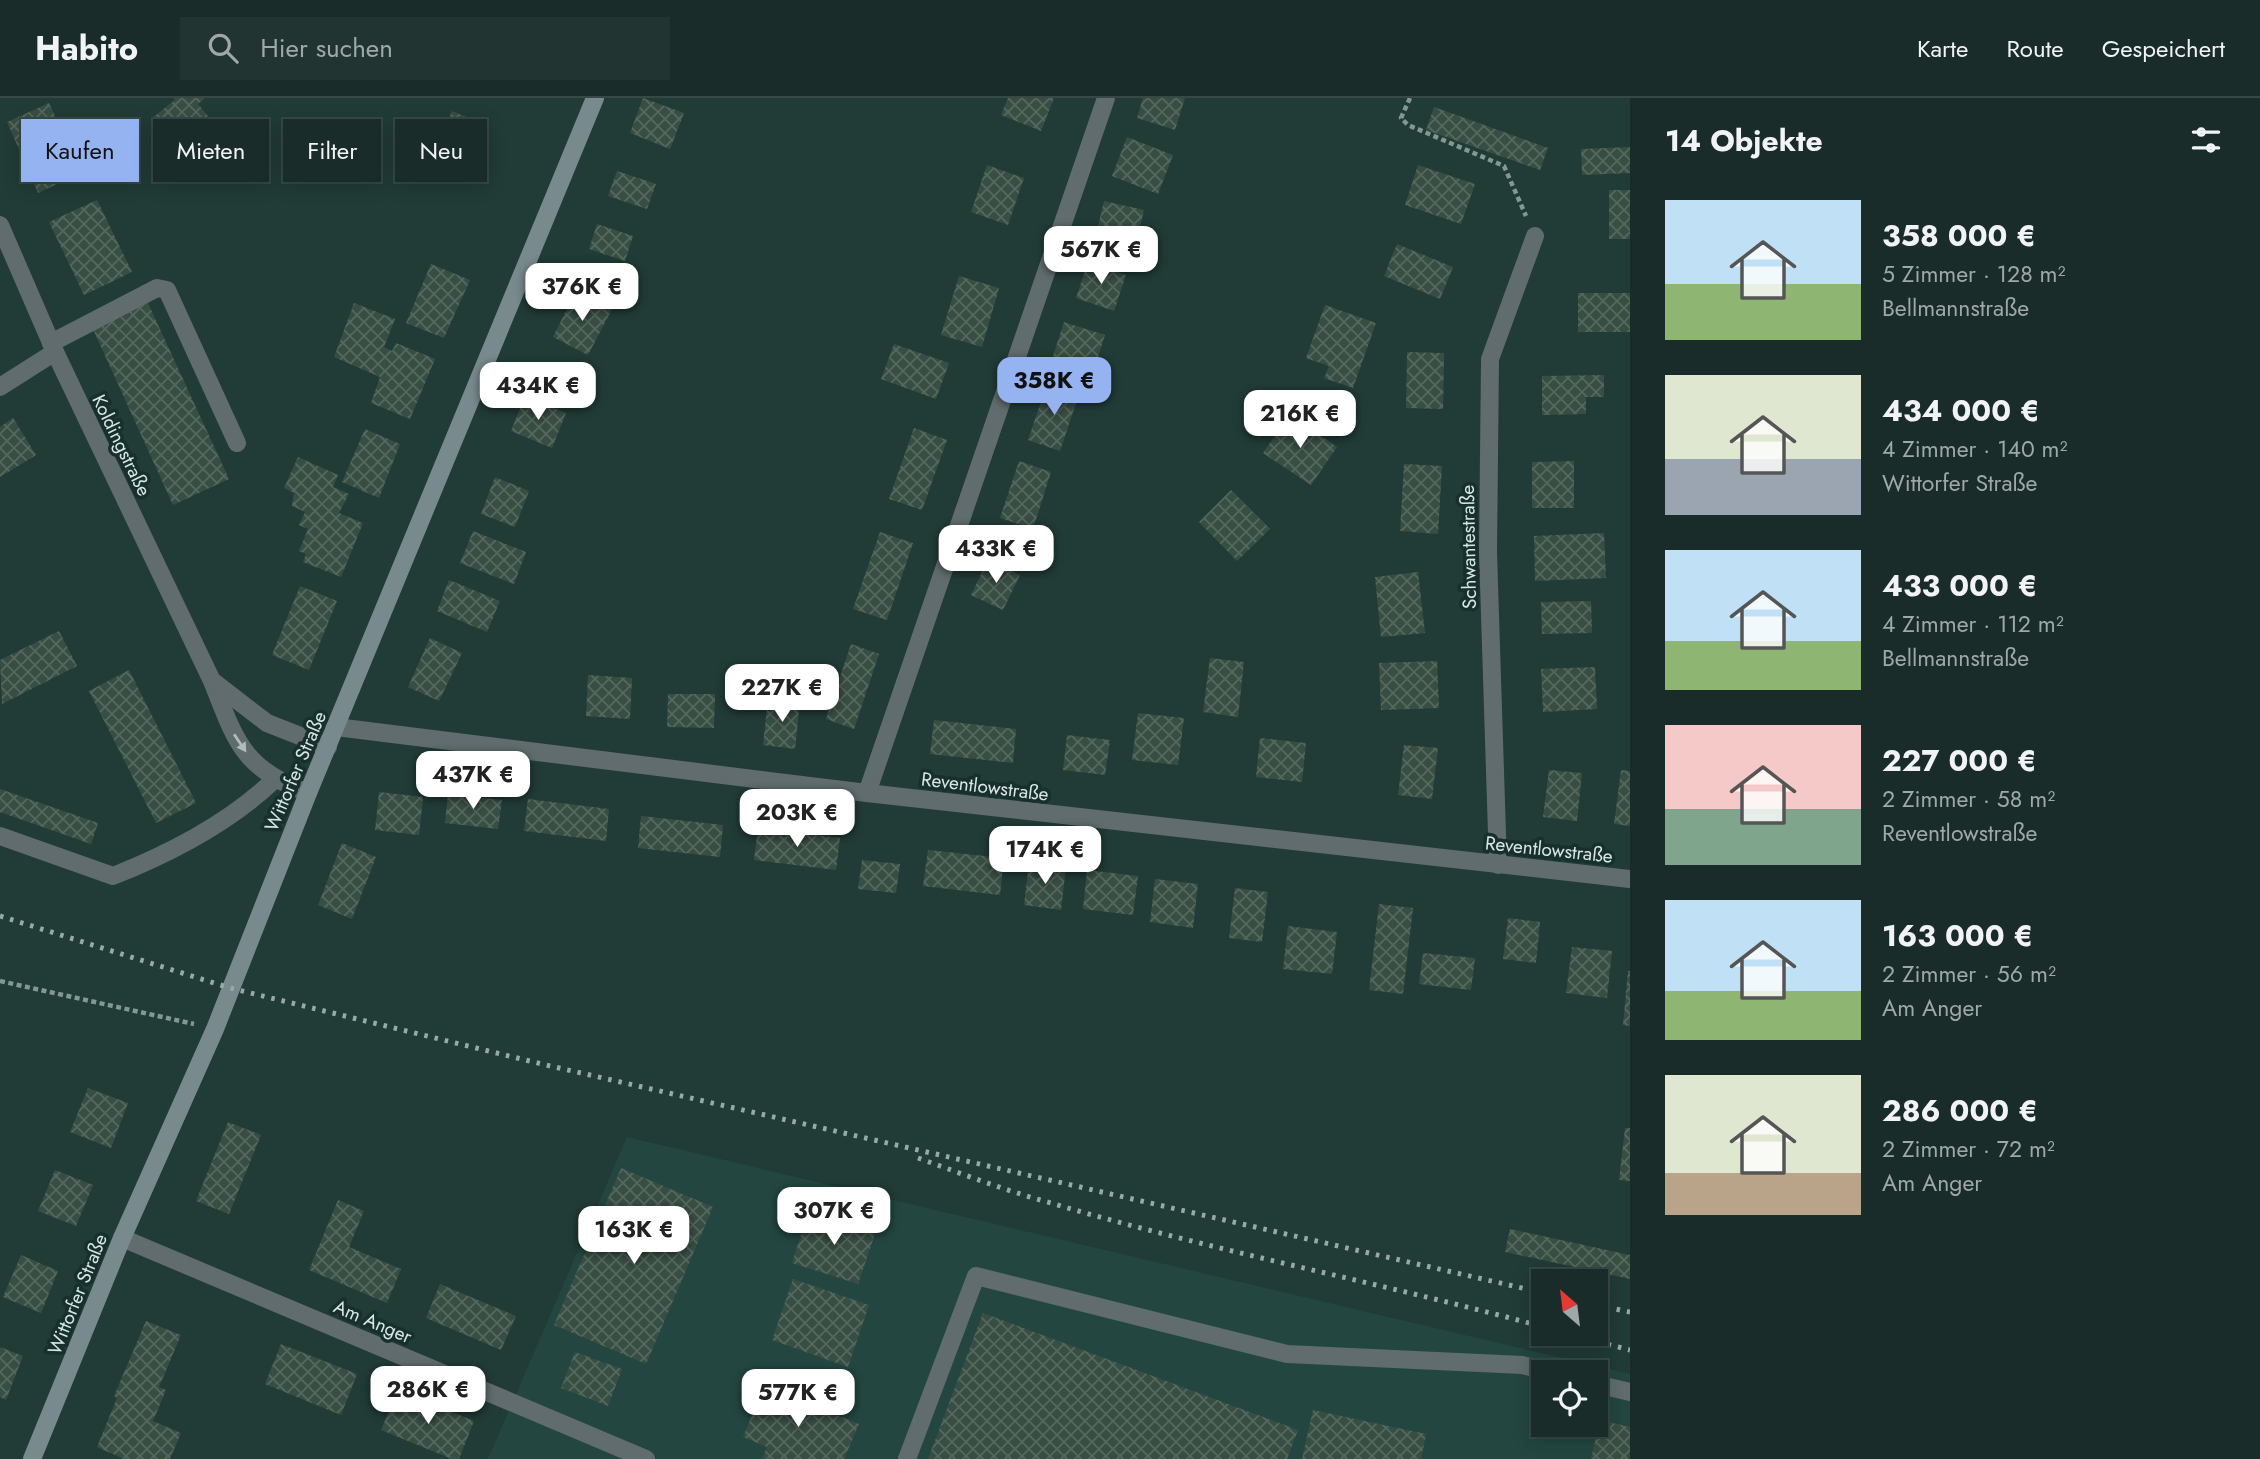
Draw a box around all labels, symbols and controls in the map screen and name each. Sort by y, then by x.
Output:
search box [180,17,670,80]
text: Habito [35,25,138,72]
icon: search [204,29,242,67]
text: Hier suchen [260,29,393,67]
text: Karte [1917,31,1968,66]
text: Route [2006,31,2064,66]
text: Gespeichert [2102,31,2225,66]
chip: Kaufen [21,119,139,182]
chip: Mieten [153,119,269,182]
chip: Filter [283,119,381,182]
chip: Neu [395,119,487,182]
text: 14 Objekte [1665,119,1823,162]
icon: filters [2187,121,2225,159]
text: 358 000 € [1882,214,2036,257]
pin: 567K € [1044,226,1158,286]
icon: home [1721,228,1805,312]
text: 567K € [1060,232,1142,266]
text: 5 Zimmer · 128 m² [1882,257,2066,291]
pin: 376K € [525,264,639,323]
text: 376K € [541,269,623,303]
text: Bellmannstraße [1882,291,2029,325]
pin: 358K € [997,358,1111,417]
pin: 434K € [481,362,595,422]
text: 358K € [1013,363,1095,397]
text: 434K € [496,368,580,402]
text: 434 000 € [1882,389,2040,432]
street label: Koldingstraße [85,390,158,501]
pin: 216K € [1243,390,1357,450]
text: 216K € [1260,396,1340,430]
icon: home [1721,403,1805,487]
text: 4 Zimmer · 140 m² [1882,432,2068,466]
text: Wittorfer Straße [1882,466,2037,500]
street label: Schwantestraße [1454,484,1483,609]
pin: 433K € [939,526,1053,585]
text: 433K € [955,531,1037,565]
text: 433 000 € [1882,564,2037,607]
icon: home [1721,578,1805,662]
text: 4 Zimmer · 112 m² [1882,607,2064,641]
text: Bellmannstraße [1882,641,2029,675]
pin: 227K € [725,664,839,724]
text: 227K € [741,670,823,704]
street label: Wittorfer Straße [258,707,333,836]
one-way arrow [233,734,247,752]
text: 227 000 € [1882,739,2037,782]
pin: 437K € [416,752,530,811]
icon: home [1721,753,1805,837]
text: 437K € [432,757,514,791]
street label: Reventlowstraße [920,765,1050,808]
text: 2 Zimmer · 58 m² [1882,782,2055,816]
pin: 203K € [740,790,854,849]
text: 203K € [756,795,838,829]
text: Reventlowstraße [1882,816,2037,850]
pin: 174K € [988,826,1102,886]
street label: Reventlowstraße [1484,829,1614,870]
text: 174K € [1005,832,1085,866]
text: 163 000 € [1882,914,2033,957]
icon: home [1721,928,1805,1012]
text: 2 Zimmer · 56 m² [1882,957,2056,991]
text: Am Anger [1882,991,1982,1025]
text: 286 000 € [1882,1089,2038,1132]
icon: home [1721,1103,1805,1187]
text: 2 Zimmer · 72 m² [1882,1132,2055,1166]
text: Am Anger [1882,1166,1982,1200]
pin: 307K € [777,1188,891,1247]
text: 307K € [793,1193,875,1227]
pin: 163K € [577,1206,691,1266]
text: 163K € [594,1212,674,1246]
street label: Wittorfer Straße [41,1229,114,1359]
north arrow [1531,1269,1608,1346]
map controls [1531,1269,1608,1437]
street label: Am Anger [329,1293,417,1350]
button: locate [1531,1360,1608,1437]
pin: 286K € [371,1366,485,1426]
pin: 577K € [741,1370,855,1429]
text: 286K € [387,1372,469,1406]
text: 577K € [758,1375,838,1409]

